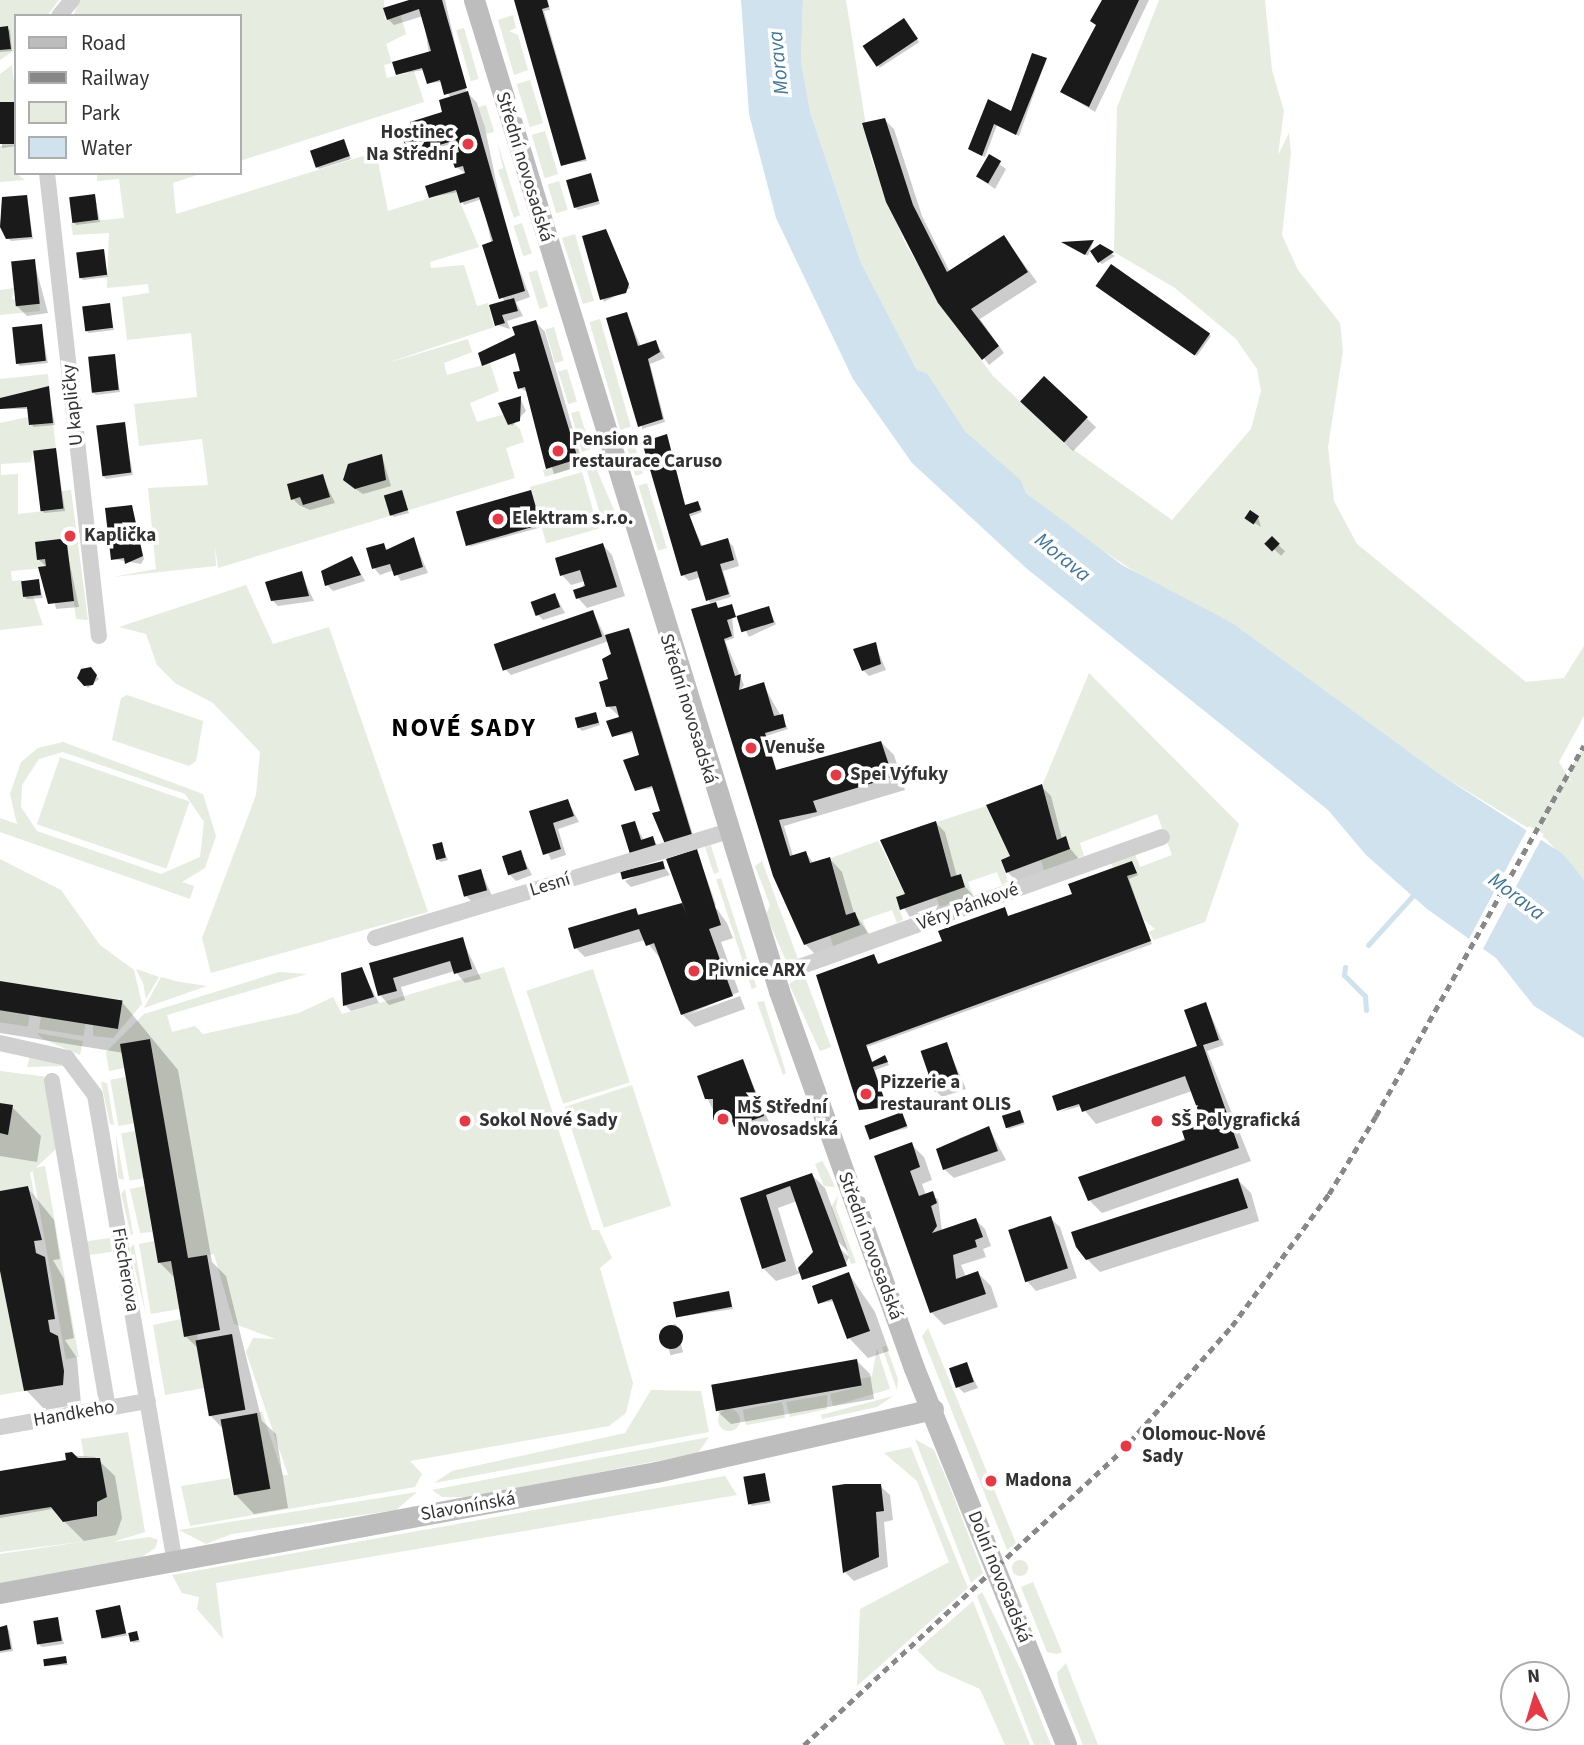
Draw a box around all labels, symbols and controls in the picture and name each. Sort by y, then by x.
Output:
legend [14,14,242,175]
text: Road [81,28,126,58]
water label: Morava [762,30,794,96]
text: Railway [81,63,149,93]
street label: Střední novosadská [490,89,558,245]
text: Park [81,98,120,128]
place label: Hostinec Na Střední [366,122,454,166]
text: Water [81,133,132,163]
marker: Hostinec Na Střední [460,136,476,152]
street label: U kapličky [57,363,89,447]
place label: Pension a restaurace Caruso [572,429,722,473]
marker: Pension a restaurace Caruso [550,443,566,459]
place label: Elektram s.r.o. [512,508,633,530]
marker: Elektram s.r.o. [490,511,506,527]
place label: Kaplička [84,525,156,547]
water label: Morava [1030,527,1096,587]
marker: Kaplička [62,528,78,544]
street label: Střední novosadská [654,631,722,787]
district label: NOVÉ SADY [392,712,536,744]
place label: Venuše [765,737,825,759]
marker: Venuše [743,740,759,756]
place label: Spei Výfuky [850,764,948,786]
marker: Spei Výfuky [828,767,844,783]
water label: Morava [1484,867,1550,925]
street label: Lesní [527,868,573,902]
street label: Věry Pánkové [914,878,1022,936]
place label: Pivnice ARX [708,960,806,982]
marker: Pivnice ARX [686,963,702,979]
place label: Pizzerie a restaurant OLIS [880,1072,1011,1116]
marker: Pizzerie a restaurant OLIS [858,1086,874,1102]
place label: MŠ Střední Novosadská [737,1097,838,1141]
place label: Sokol Nové Sady [479,1110,618,1132]
place label: SŠ Polygrafická [1171,1110,1300,1132]
marker: MŠ Střední Novosadská [715,1111,731,1127]
marker: Sokol Nové Sady [457,1113,473,1129]
marker: SŠ Polygrafická [1149,1113,1165,1129]
street label: Střední novosadská [833,1169,907,1323]
street label: Fischerova [106,1226,144,1314]
street label: Handkeho [32,1396,116,1432]
place label: Olomouc-Nové Sady [1142,1424,1266,1468]
marker: Olomouc-Nové Sady [1116,1436,1136,1456]
place label: Madona [1005,1470,1072,1492]
marker: Madona [983,1473,999,1489]
street label: Slavonínská [419,1487,517,1527]
street label: Dolní novosadská [962,1508,1036,1646]
north arrow [1500,1661,1570,1731]
text: N [1526,1663,1541,1690]

